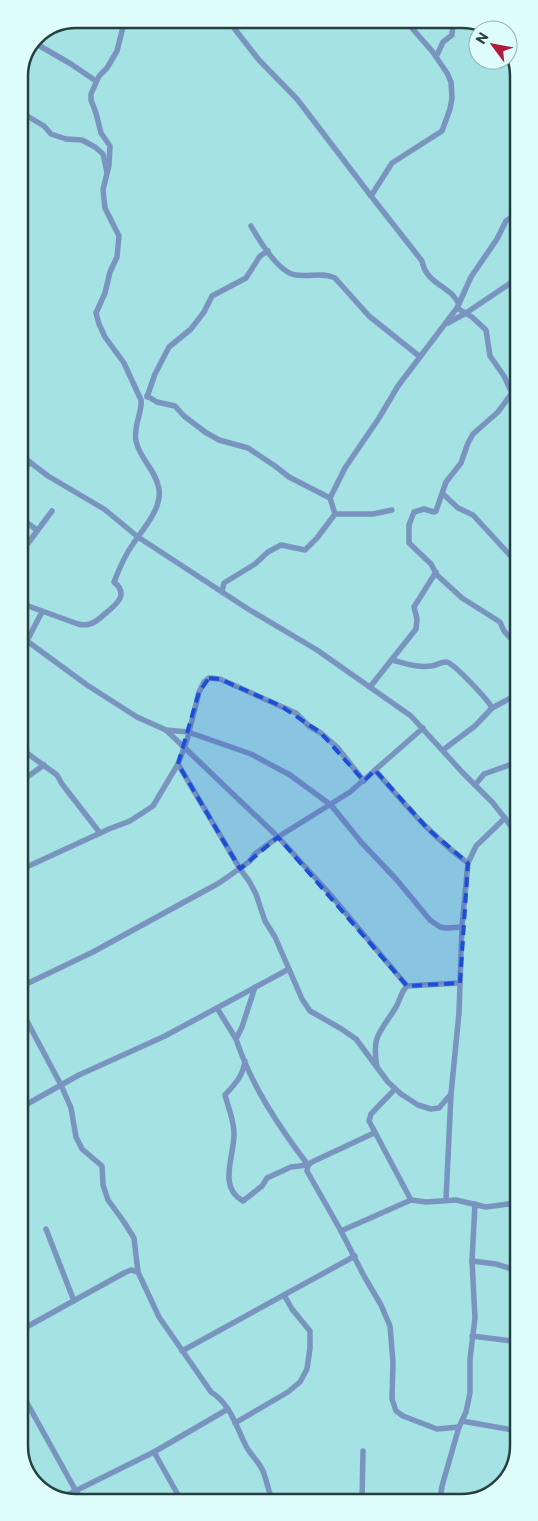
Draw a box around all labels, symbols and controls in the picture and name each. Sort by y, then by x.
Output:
north arrow [468,20,518,70]
text: N [472,29,492,47]

